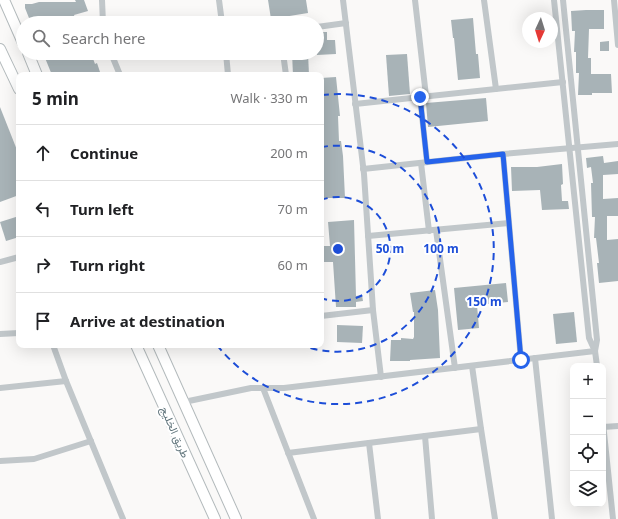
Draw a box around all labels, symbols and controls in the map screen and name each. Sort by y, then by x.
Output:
north arrow [522,12,558,48]
search box [16,16,324,60]
icon: search [30,27,52,49]
text: Search here [62,28,145,48]
text: 5 min [32,87,79,110]
route end [411,88,429,106]
text: Walk · 330 m [230,89,308,107]
icon: ahead [32,142,54,164]
text: Continue [70,143,138,163]
text: 200 m [270,144,308,162]
icon: left [32,198,54,220]
text: Turn left [70,199,134,219]
text: 70 m [278,200,308,218]
text: 50 m [376,240,404,257]
text: 100 m [423,240,459,257]
centre of rings [331,242,345,256]
icon: right [32,254,54,276]
text: Turn right [70,255,145,275]
text: 60 m [278,256,308,274]
text: 150 m [466,293,502,310]
icon: arrive [32,310,54,332]
text: Arrive at destination [70,311,225,331]
route start [512,351,530,369]
map controls [570,363,606,507]
button: + [570,363,606,399]
button: − [570,399,606,435]
street label: طريق الخليج [156,404,194,460]
button: locate [570,435,606,471]
button: layers [570,471,606,507]

